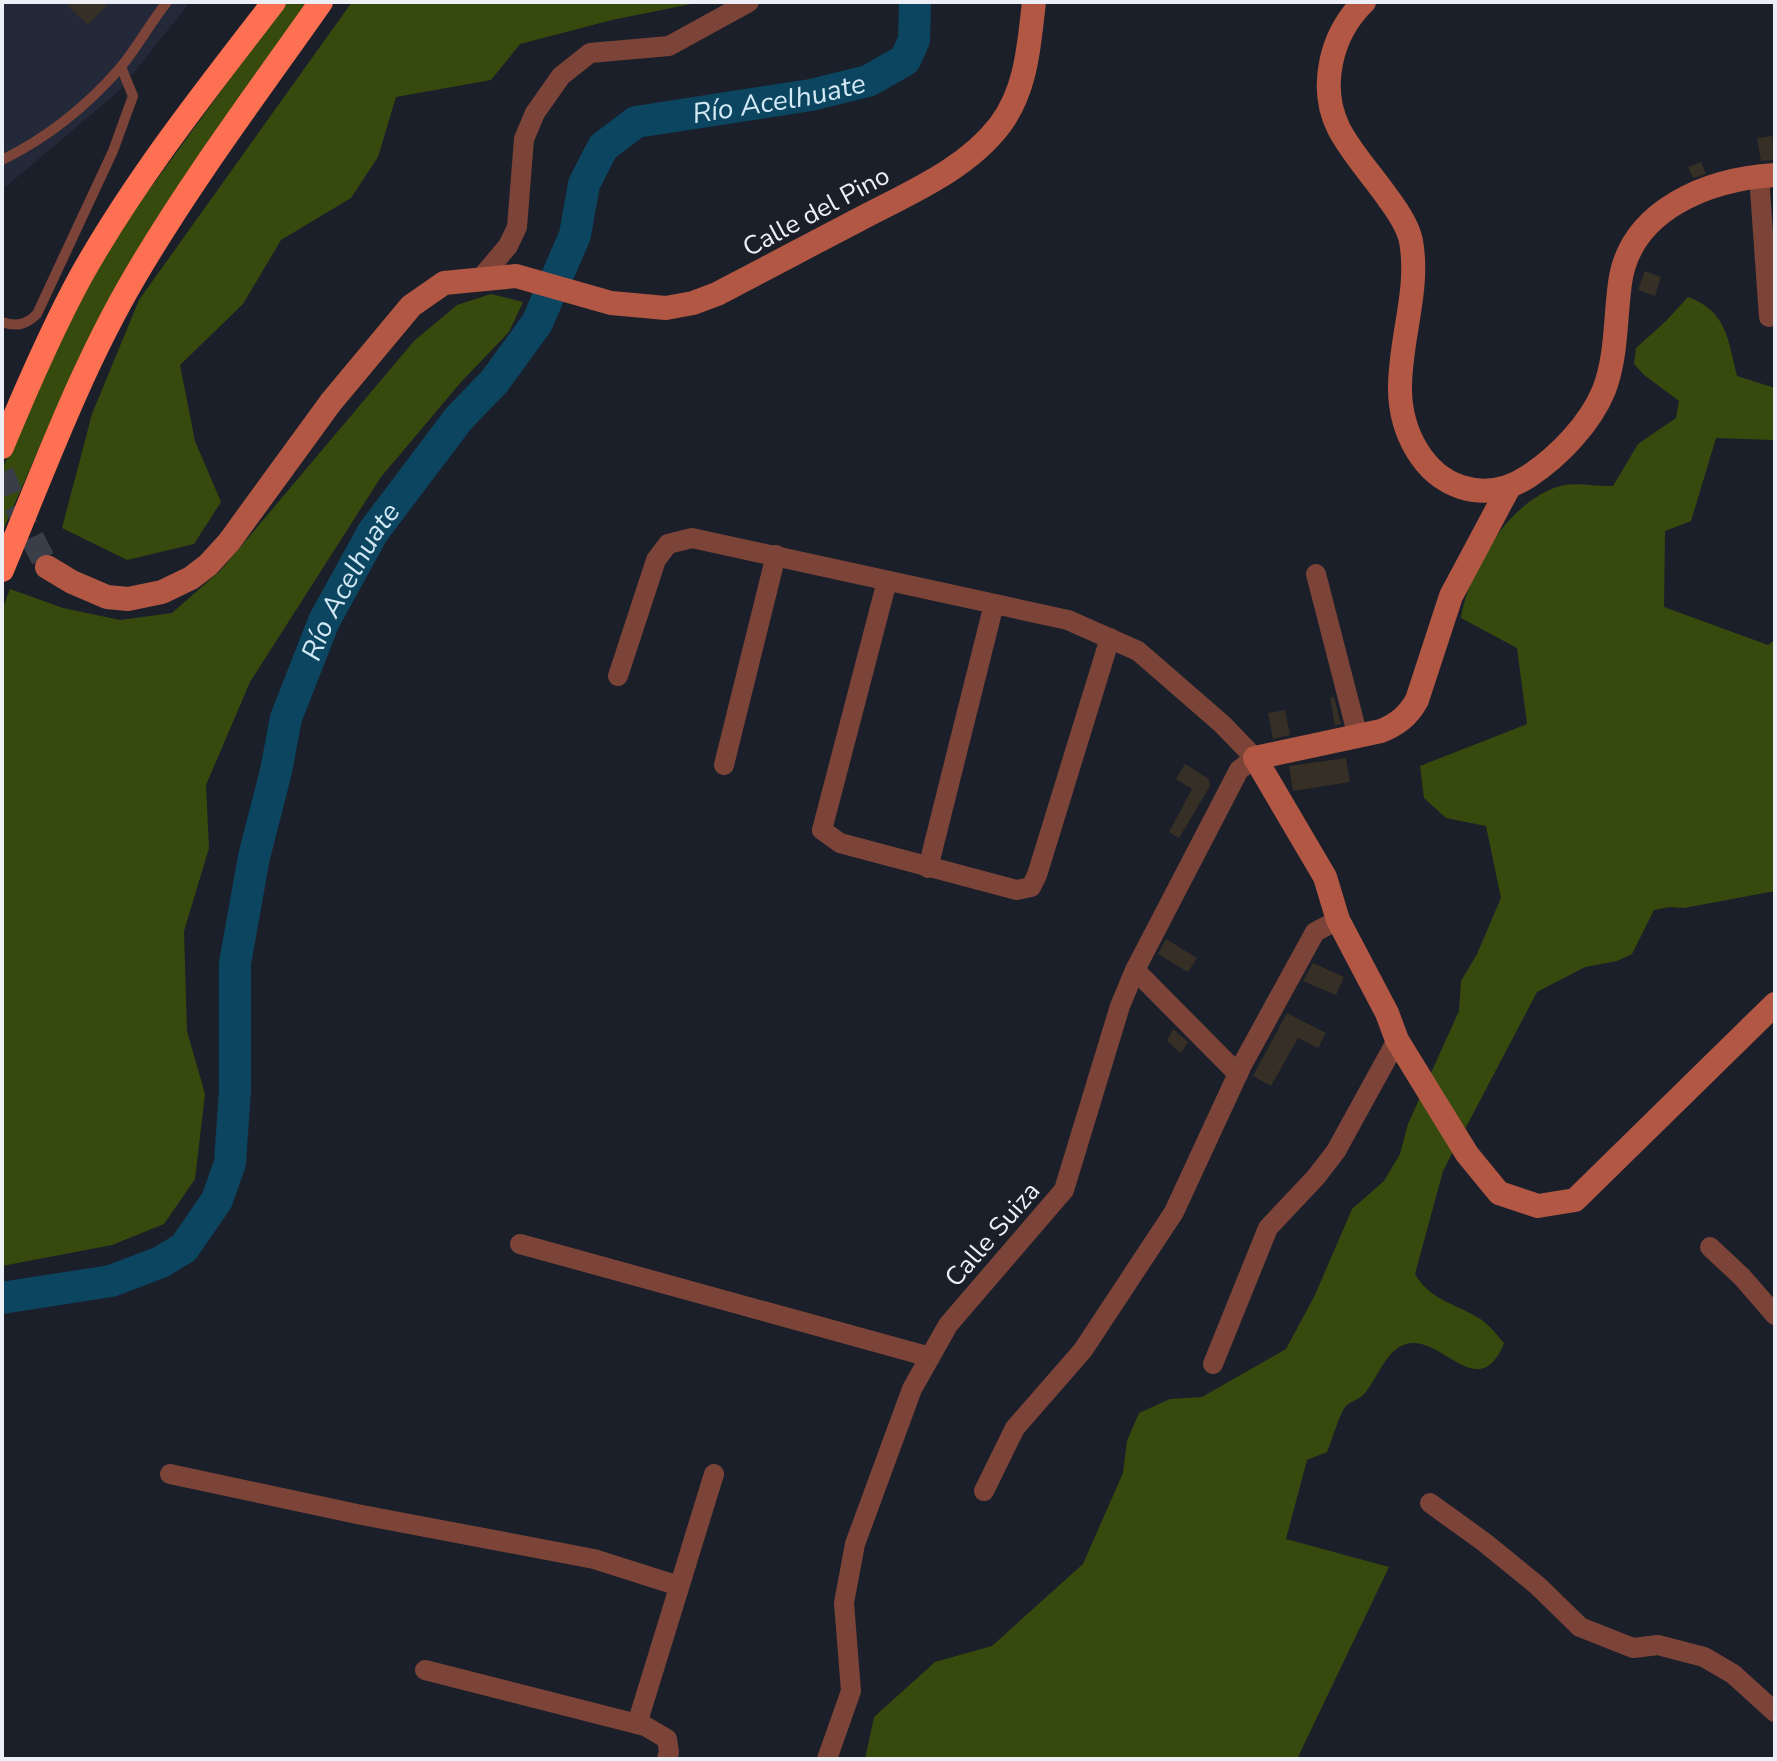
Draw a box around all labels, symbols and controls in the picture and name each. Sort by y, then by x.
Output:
water label: Río Acelhuate [690,64,870,133]
street label: Calle del Pino [737,158,896,265]
water label: Río Acelhuate [292,495,409,666]
street label: Calle Suiza [937,1174,1048,1294]

